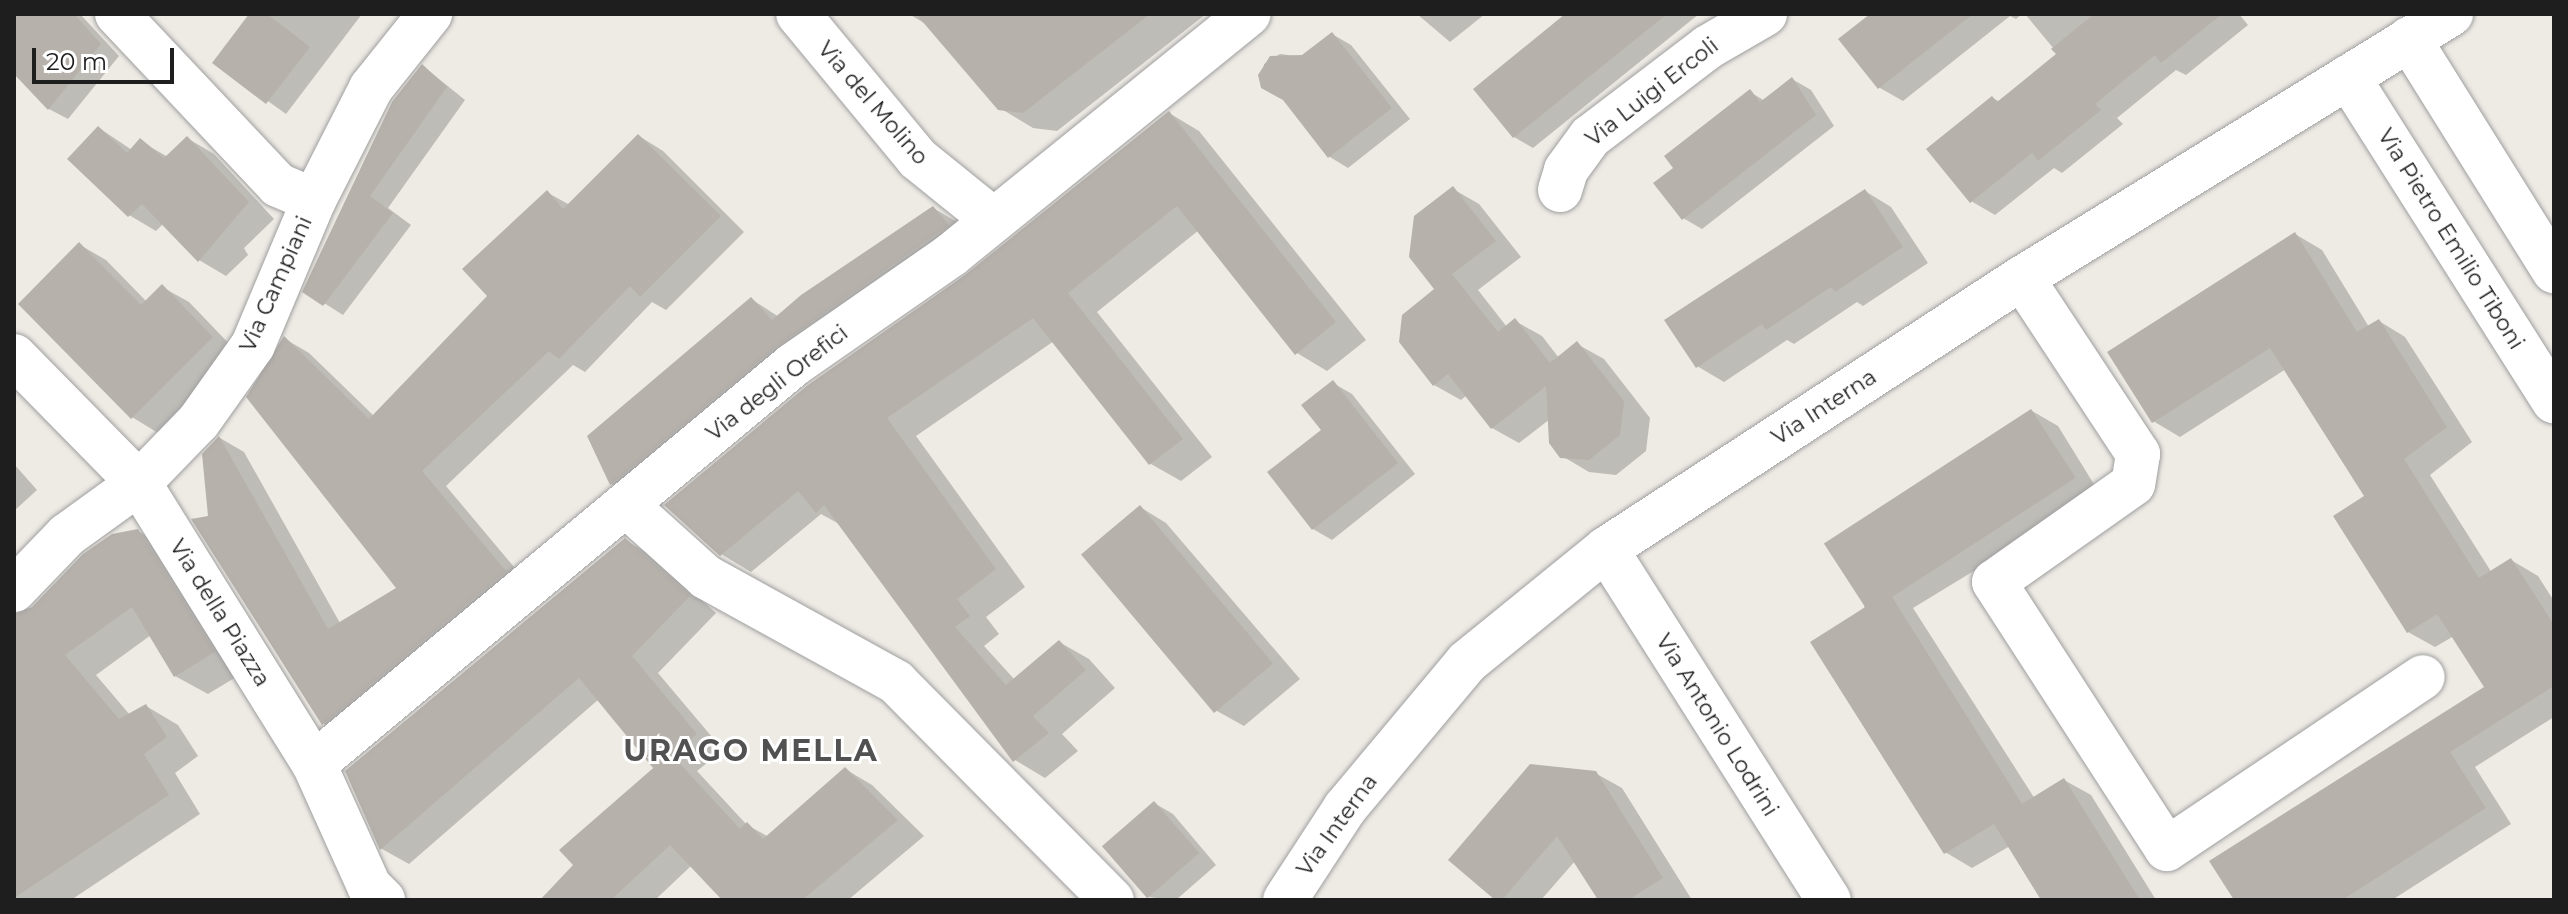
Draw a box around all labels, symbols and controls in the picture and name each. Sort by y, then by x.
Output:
scale bar [36,32,178,82]
street label: Via Luigi Ercoli [1580,32,1724,152]
street label: Via del Molino [812,36,934,170]
text: 20 m [46,47,107,76]
street label: Via Pietro Emilio Tiboni [2372,124,2530,354]
street label: Via Campiani [234,212,318,356]
street label: Via degli Orefici [701,320,853,446]
street label: Via Interna [1767,363,1881,451]
street label: Via della Piazza [164,535,276,691]
street label: Via Antonio Lodrini [1650,629,1784,821]
district label: URAGO MELLA [623,733,879,769]
street label: Via Interna [1291,769,1383,881]

